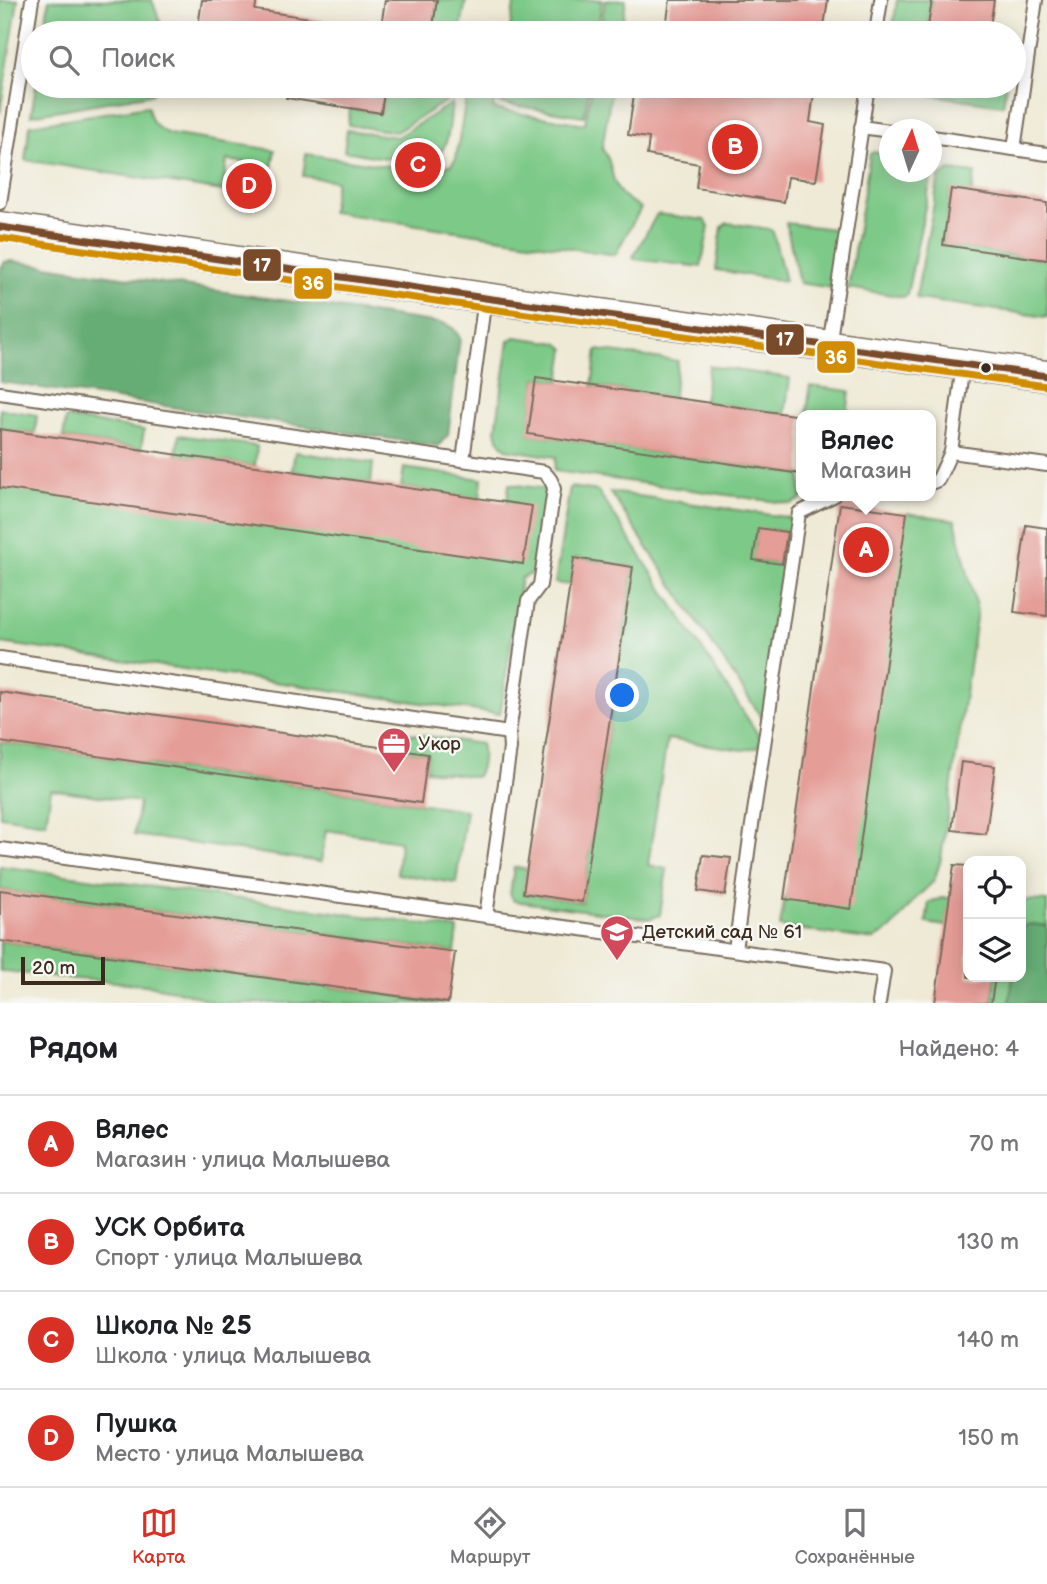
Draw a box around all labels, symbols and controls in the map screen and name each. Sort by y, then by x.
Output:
search box [21,21,1026,98]
icon: search [45,41,83,79]
text: Поиск [101,44,175,75]
north arrow [879,119,942,182]
pin: B [712,121,758,173]
pin: C [395,139,441,191]
pin: D [226,160,272,212]
line badge: 17 [242,248,282,282]
text: 17 [253,255,272,278]
line badge: 36 [293,267,333,300]
text: 36 [302,273,324,296]
line badge: 17 [765,323,805,356]
text: 17 [776,329,795,352]
line badge: 36 [816,340,856,374]
text: 36 [825,347,847,370]
unlabelled marker [979,361,993,375]
popup [796,410,936,501]
text: Вялес [820,426,894,457]
text: Магазин [820,457,912,485]
pin: A [843,524,889,576]
your location [605,678,639,712]
office icon: Укор [375,725,413,774]
place label: Укор [418,733,461,756]
map controls [963,856,1026,982]
button: locate [963,856,1026,919]
school or university icon: Детский сад № 61 [598,913,636,962]
button: layers [963,919,1026,982]
place label: Детский сад № 61 [642,921,802,944]
scale bar [21,954,105,986]
text: 20 m [32,957,75,980]
text: Рядом [28,1031,118,1067]
text: Найдено: 4 [899,1035,1019,1063]
text: Вялес [95,1115,169,1146]
text: A [44,1130,58,1158]
text: 70 m [969,1130,1019,1158]
text: Магазин · улица Малышева [95,1146,390,1174]
text: УСК Орбита [95,1213,245,1244]
text: B [43,1228,59,1256]
text: 130 m [957,1228,1019,1256]
text: Спорт · улица Малышева [95,1244,363,1272]
text: Школа № 25 [95,1311,252,1342]
text: C [43,1326,59,1354]
text: 140 m [957,1326,1019,1354]
text: Школа · улица Малышева [95,1342,371,1370]
text: Пушка [95,1409,177,1440]
text: D [43,1424,59,1452]
text: 150 m [958,1424,1019,1452]
text: Место · улица Малышева [95,1440,364,1468]
tab: Карта [132,1504,186,1569]
tab: Маршрут [450,1504,531,1569]
tab: Сохранённые [795,1504,915,1569]

